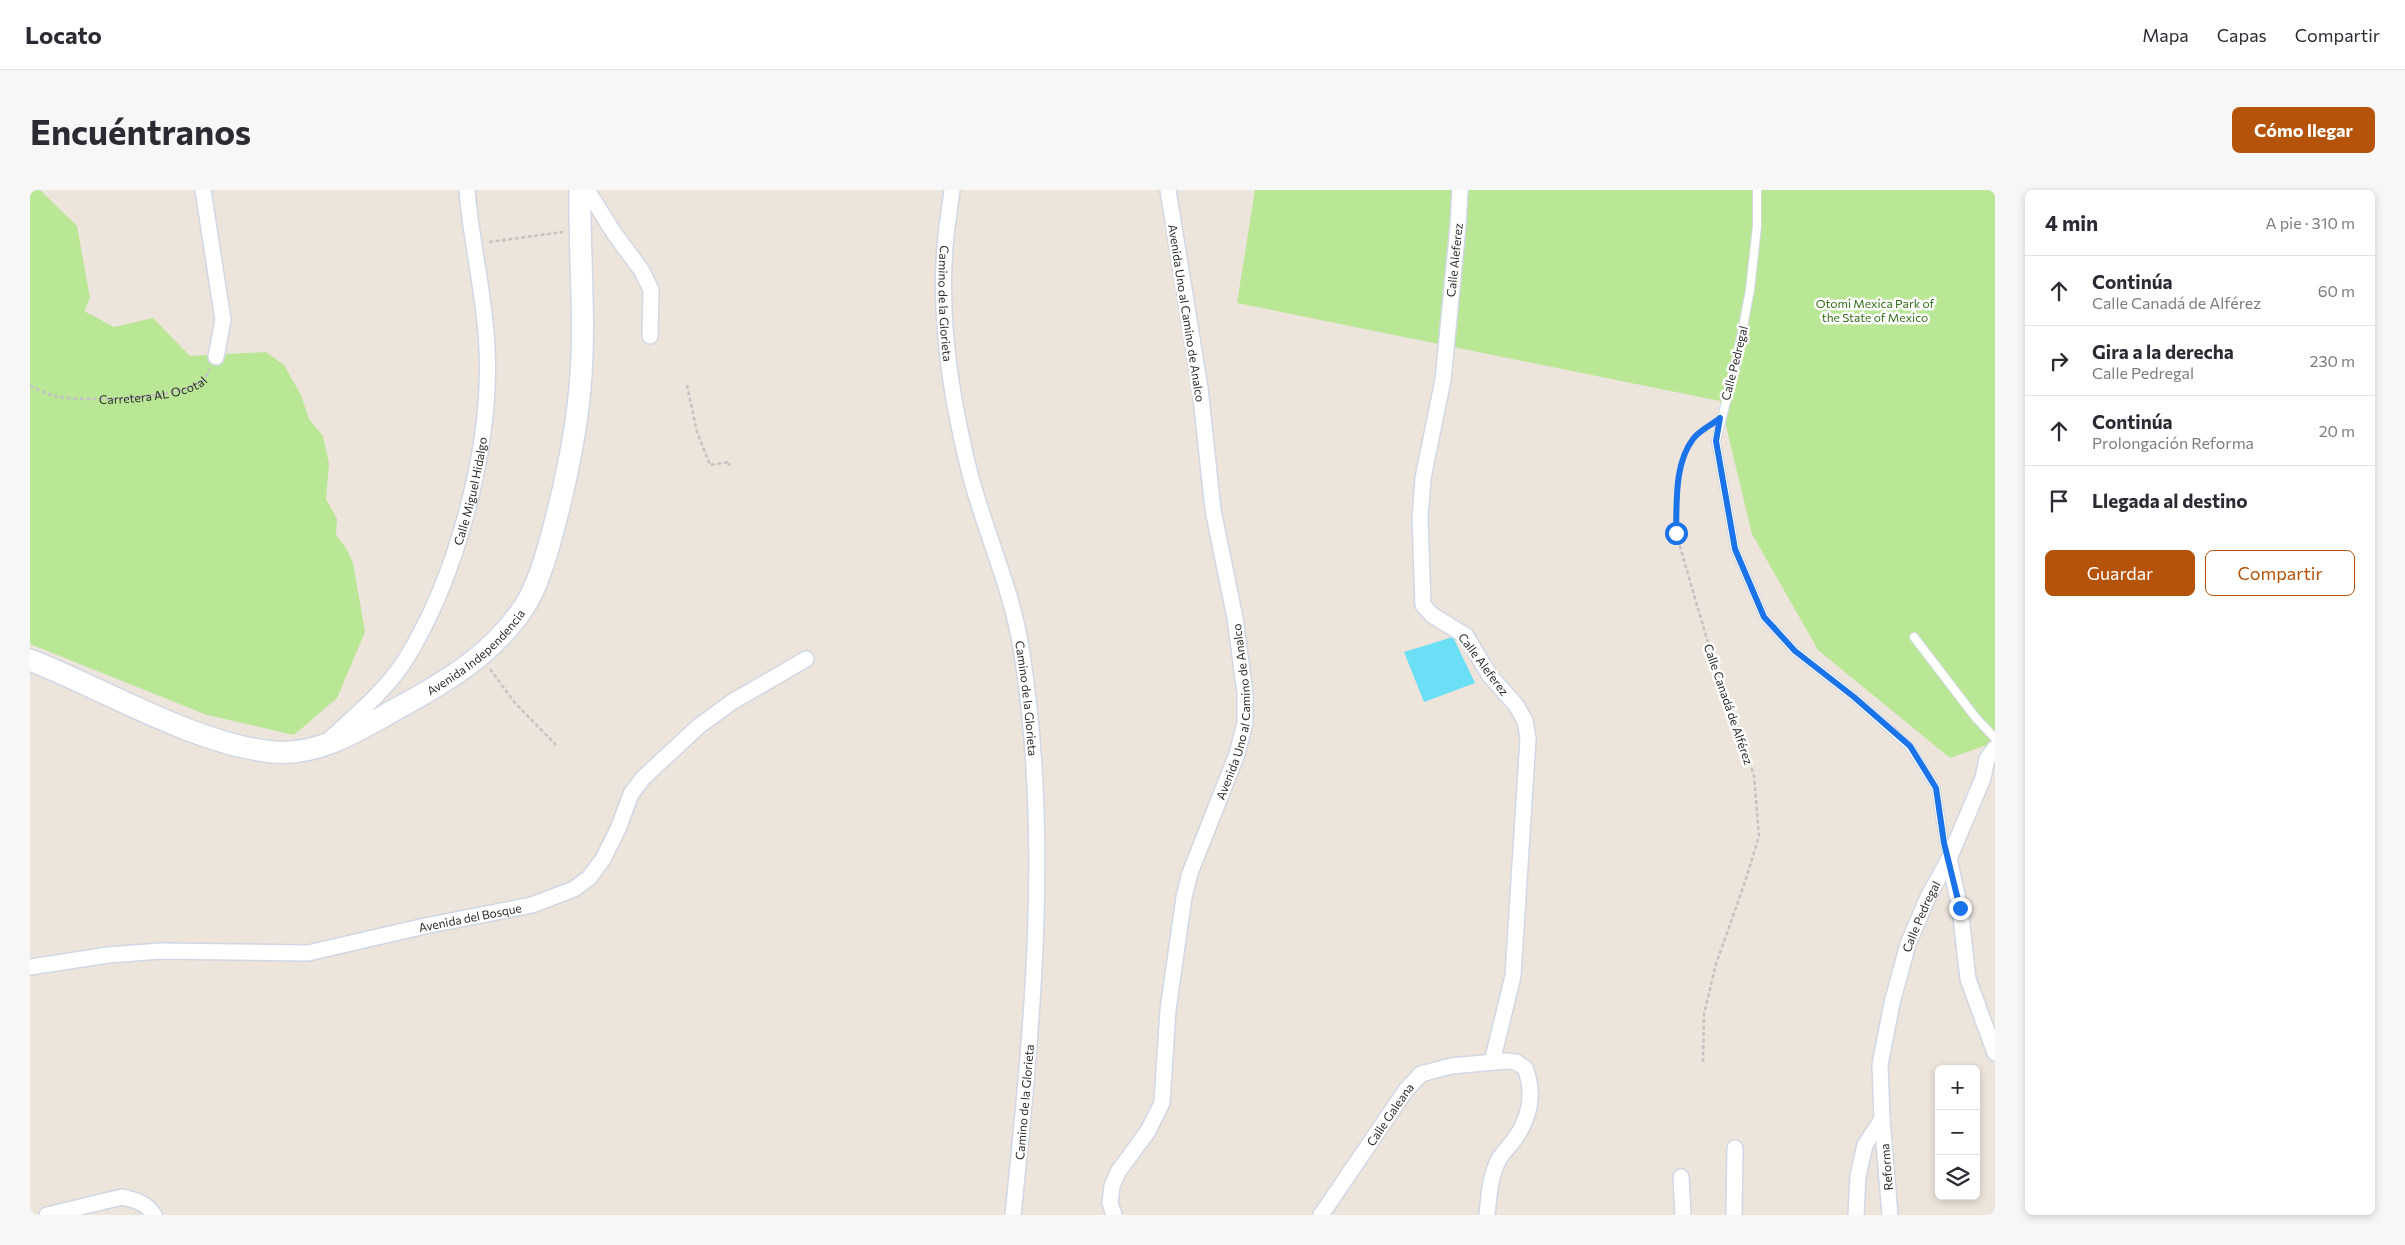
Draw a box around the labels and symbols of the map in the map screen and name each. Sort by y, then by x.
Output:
street label: Calle Aleferez [1443,222,1465,298]
street label: Avenida Uno al Camino de Analco [1166,223,1208,403]
street label: Camino de la Glorieta [937,245,955,362]
park label: Otomi Mexica Park of the State of Mexico [1816,296,1935,324]
street label: Calle Pedregal [1718,324,1750,402]
street label: Carretera AL Ocotal [99,373,210,406]
street label: Calle Miguel Hidalgo [450,436,489,547]
route start [1665,522,1688,545]
street label: Avenida Independencia [424,607,527,697]
street label: Avenida Uno al Camino de Analco [1213,623,1252,801]
street label: Calle Aleferez [1456,630,1512,698]
street label: Camino de la Glorieta [1013,640,1040,757]
street label: Calle Canadá de Alférez [1702,642,1756,766]
street label: Calle Pedregal [1899,878,1943,954]
route end [1949,897,1972,920]
street label: Avenida del Bosque [417,900,523,934]
street label: Camino de la Glorieta [1012,1044,1036,1160]
street label: Calle Galeana [1363,1080,1416,1148]
street label: Reforma [1877,1143,1895,1191]

